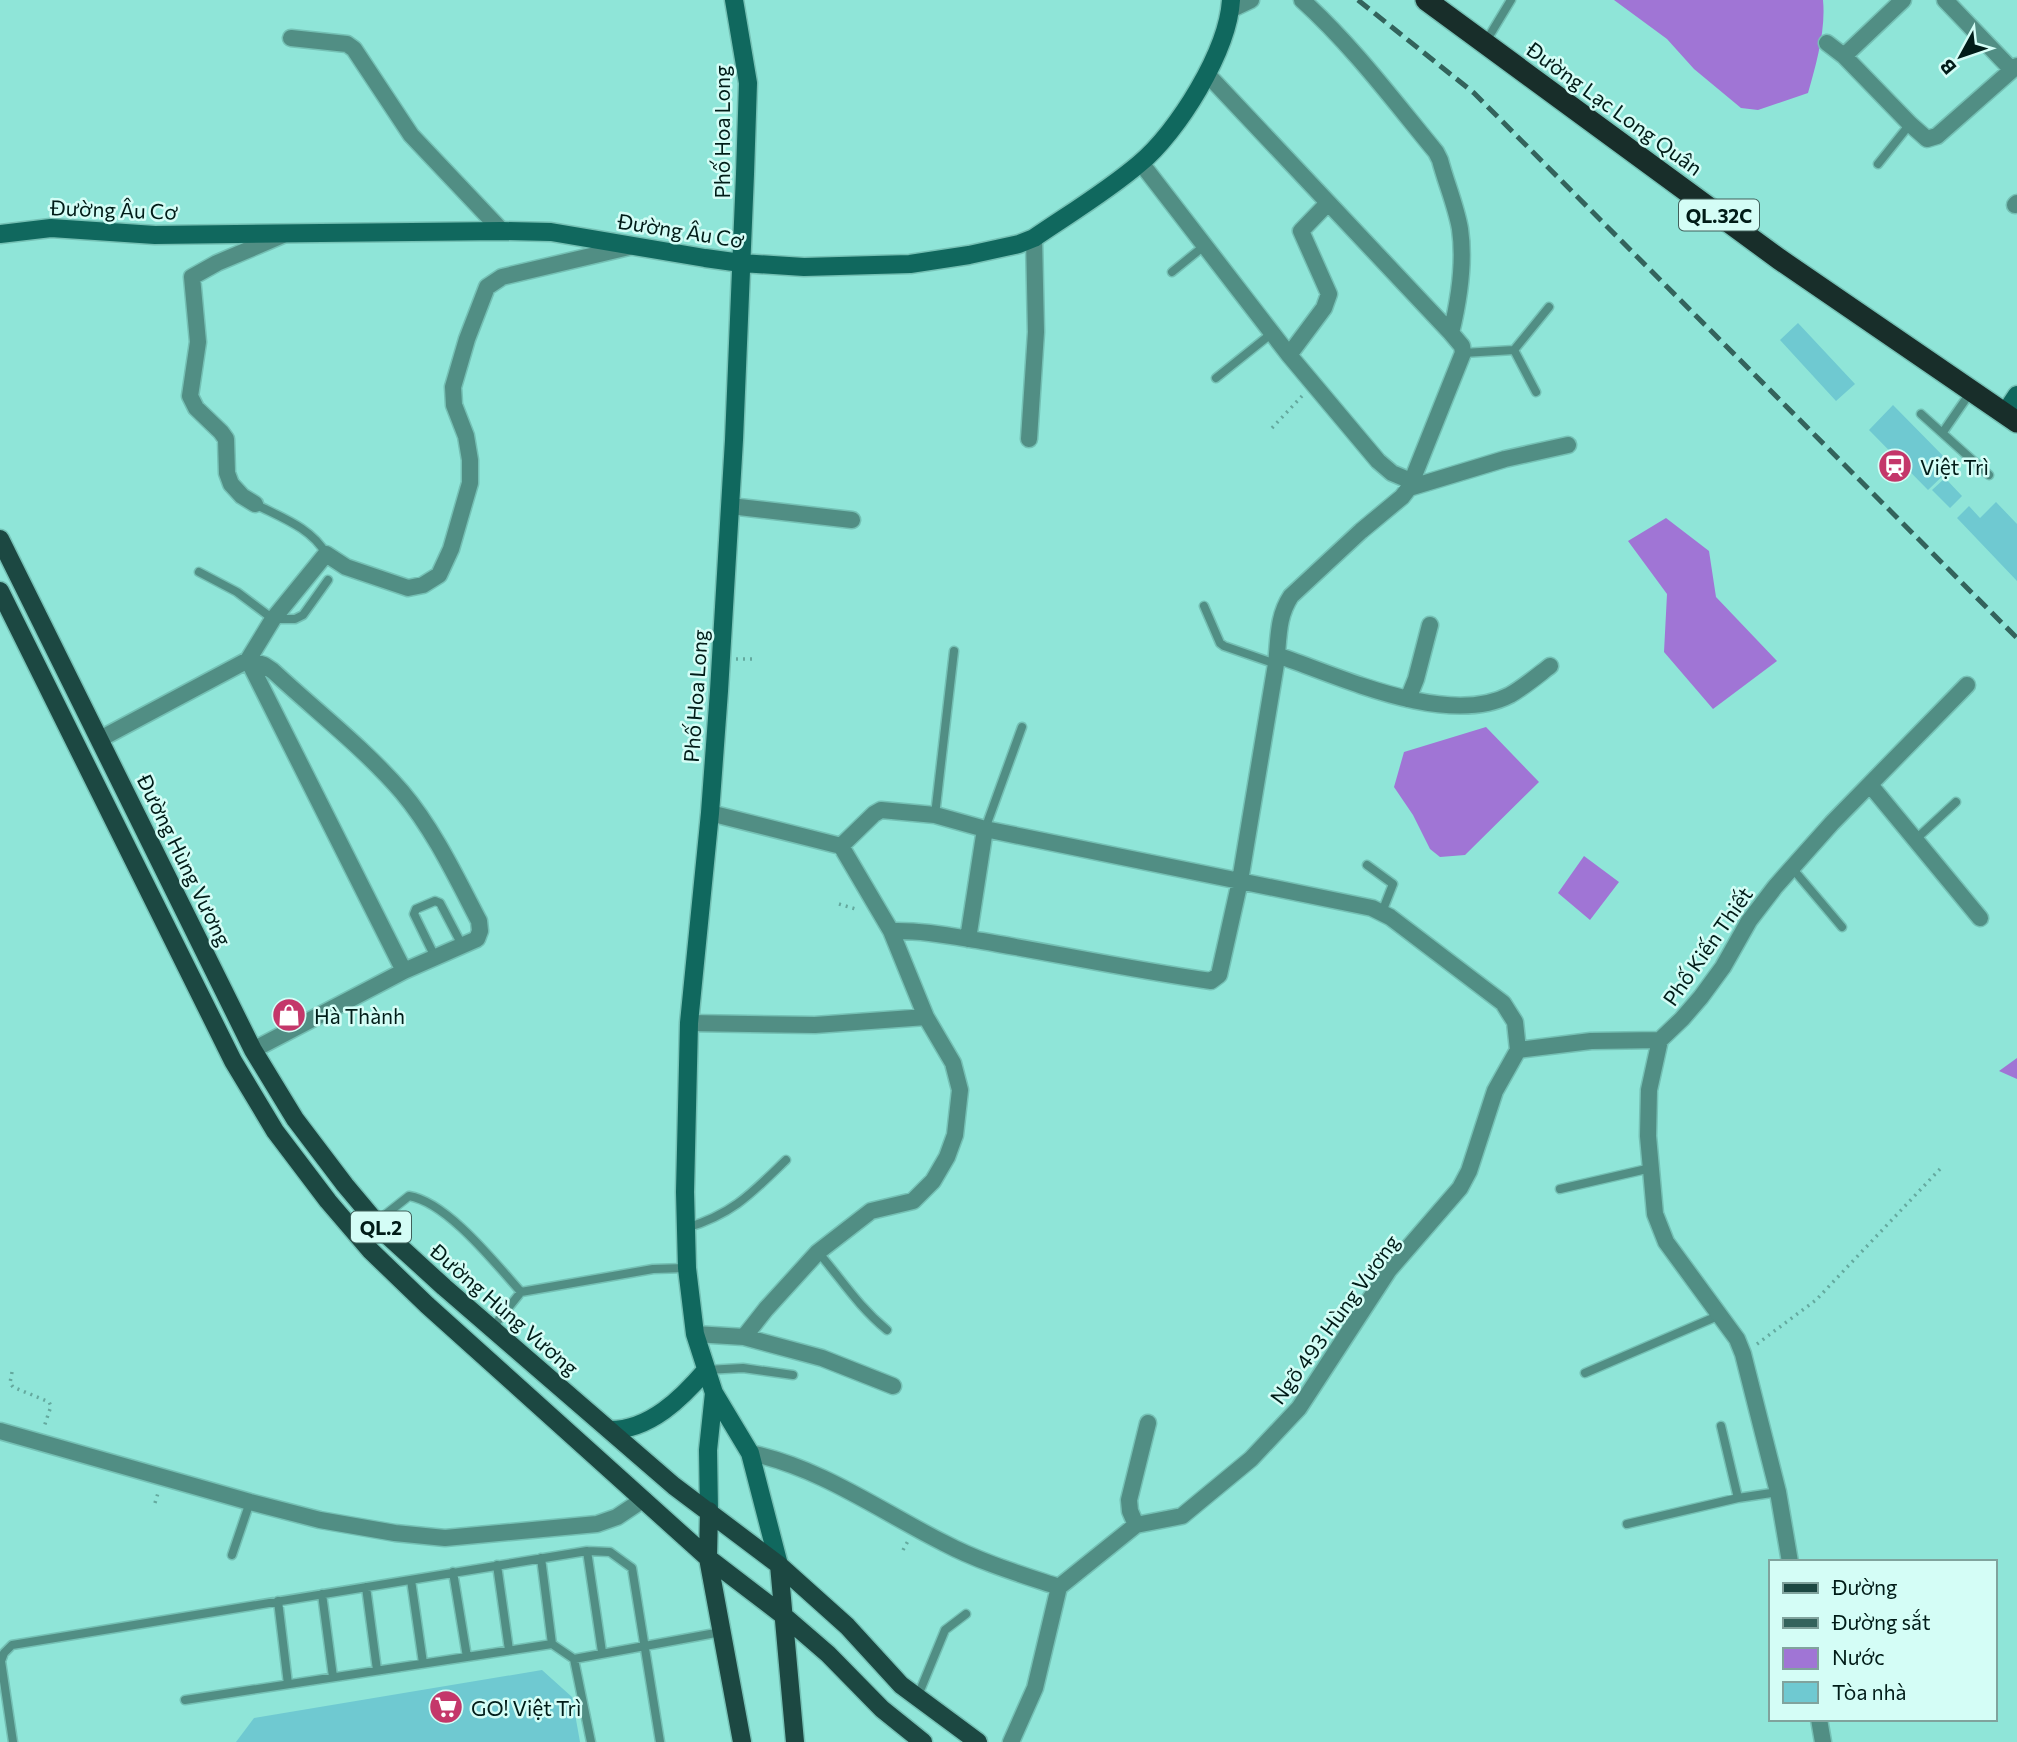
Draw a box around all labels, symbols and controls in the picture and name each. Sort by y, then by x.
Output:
north arrow [1926,21,1996,91]
street label: Đường Lạc Long Quân [1522,35,1708,180]
text: B [1935,55,1960,79]
street label: Phố Hoa Long [709,65,734,199]
street label: Đường Âu Cơ [49,194,179,224]
road number: QL.32C [1679,200,1759,230]
street label: Đường Âu Cơ [615,208,746,252]
station icon: Việt Trì [1876,447,1914,485]
place label: Việt Trì [1920,454,1989,479]
street label: Phố Hoa Long [678,629,712,763]
street label: Đường Hùng Vương [132,769,237,950]
street label: Phố Kiến Thiết [1657,882,1757,1010]
shop icon: Hà Thành [270,996,308,1034]
place label: Hà Thành [314,1003,405,1028]
road number: QL.2 [351,1212,411,1242]
street label: Ngõ 493 Hùng Vương [1264,1229,1404,1409]
street label: Đường Hùng Vương [425,1237,584,1380]
legend [1769,1560,1996,1721]
text: Đường [1831,1574,1897,1599]
text: Đường sắt [1831,1609,1931,1634]
text: Nước [1832,1644,1885,1669]
text: Tòa nhà [1832,1679,1906,1704]
supermarket icon: GO! Việt Trì [427,1688,465,1726]
place label: GO! Việt Trì [471,1695,581,1720]

